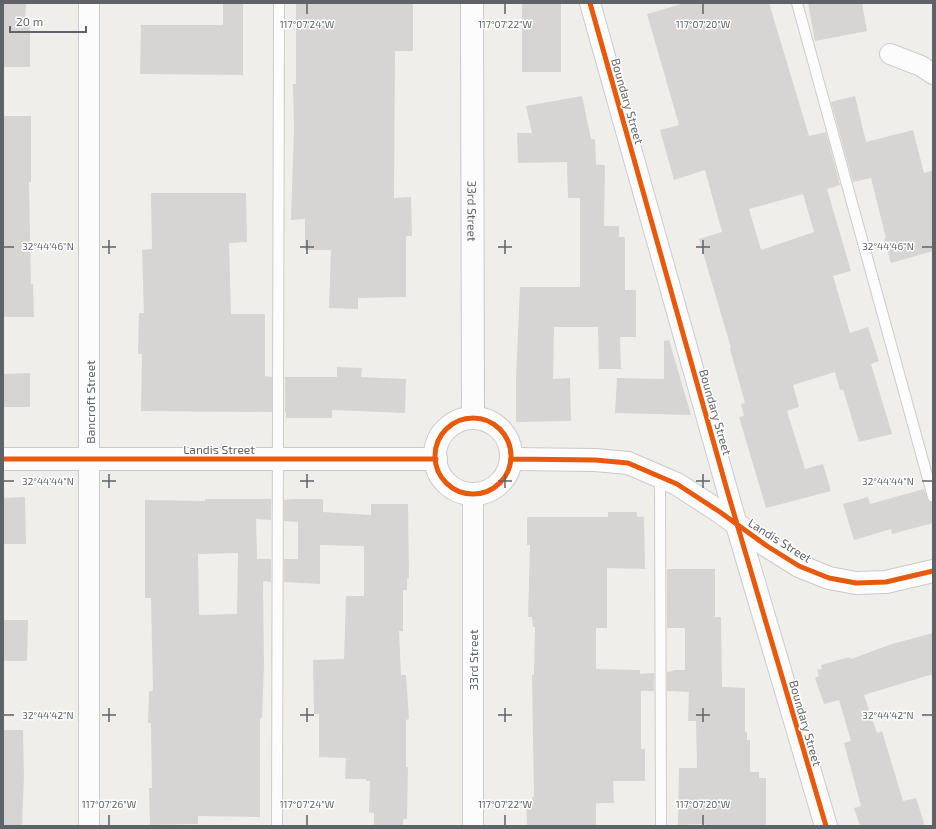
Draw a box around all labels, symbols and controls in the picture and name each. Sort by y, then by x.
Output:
scale bar [10,8,86,34]
text: 20 m [16,14,43,28]
text: 117°07'24"W [280,18,335,30]
text: 117°07'22"W [478,18,533,30]
text: 117°07'20"W [676,18,731,30]
street label: Boundary Street [609,57,647,146]
street label: 33rd Street [465,180,480,242]
text: 32°44'46"N [22,240,74,252]
text: 32°44'46"N [862,240,914,252]
street label: Bancroft Street [83,360,97,444]
street label: Boundary Street [697,368,735,457]
street label: Landis Street [183,442,255,456]
text: 32°44'44"N [22,475,74,487]
text: 32°44'44"N [862,475,914,487]
street label: Landis Street [746,515,814,565]
street label: 33rd Street [466,629,480,690]
street label: Boundary Street [787,679,825,768]
text: 32°44'42"N [22,709,74,721]
text: 32°44'42"N [862,709,914,721]
text: 117°07'26"W [82,798,137,810]
text: 117°07'24"W [280,798,335,810]
text: 117°07'22"W [478,798,533,810]
text: 117°07'20"W [676,798,731,810]

